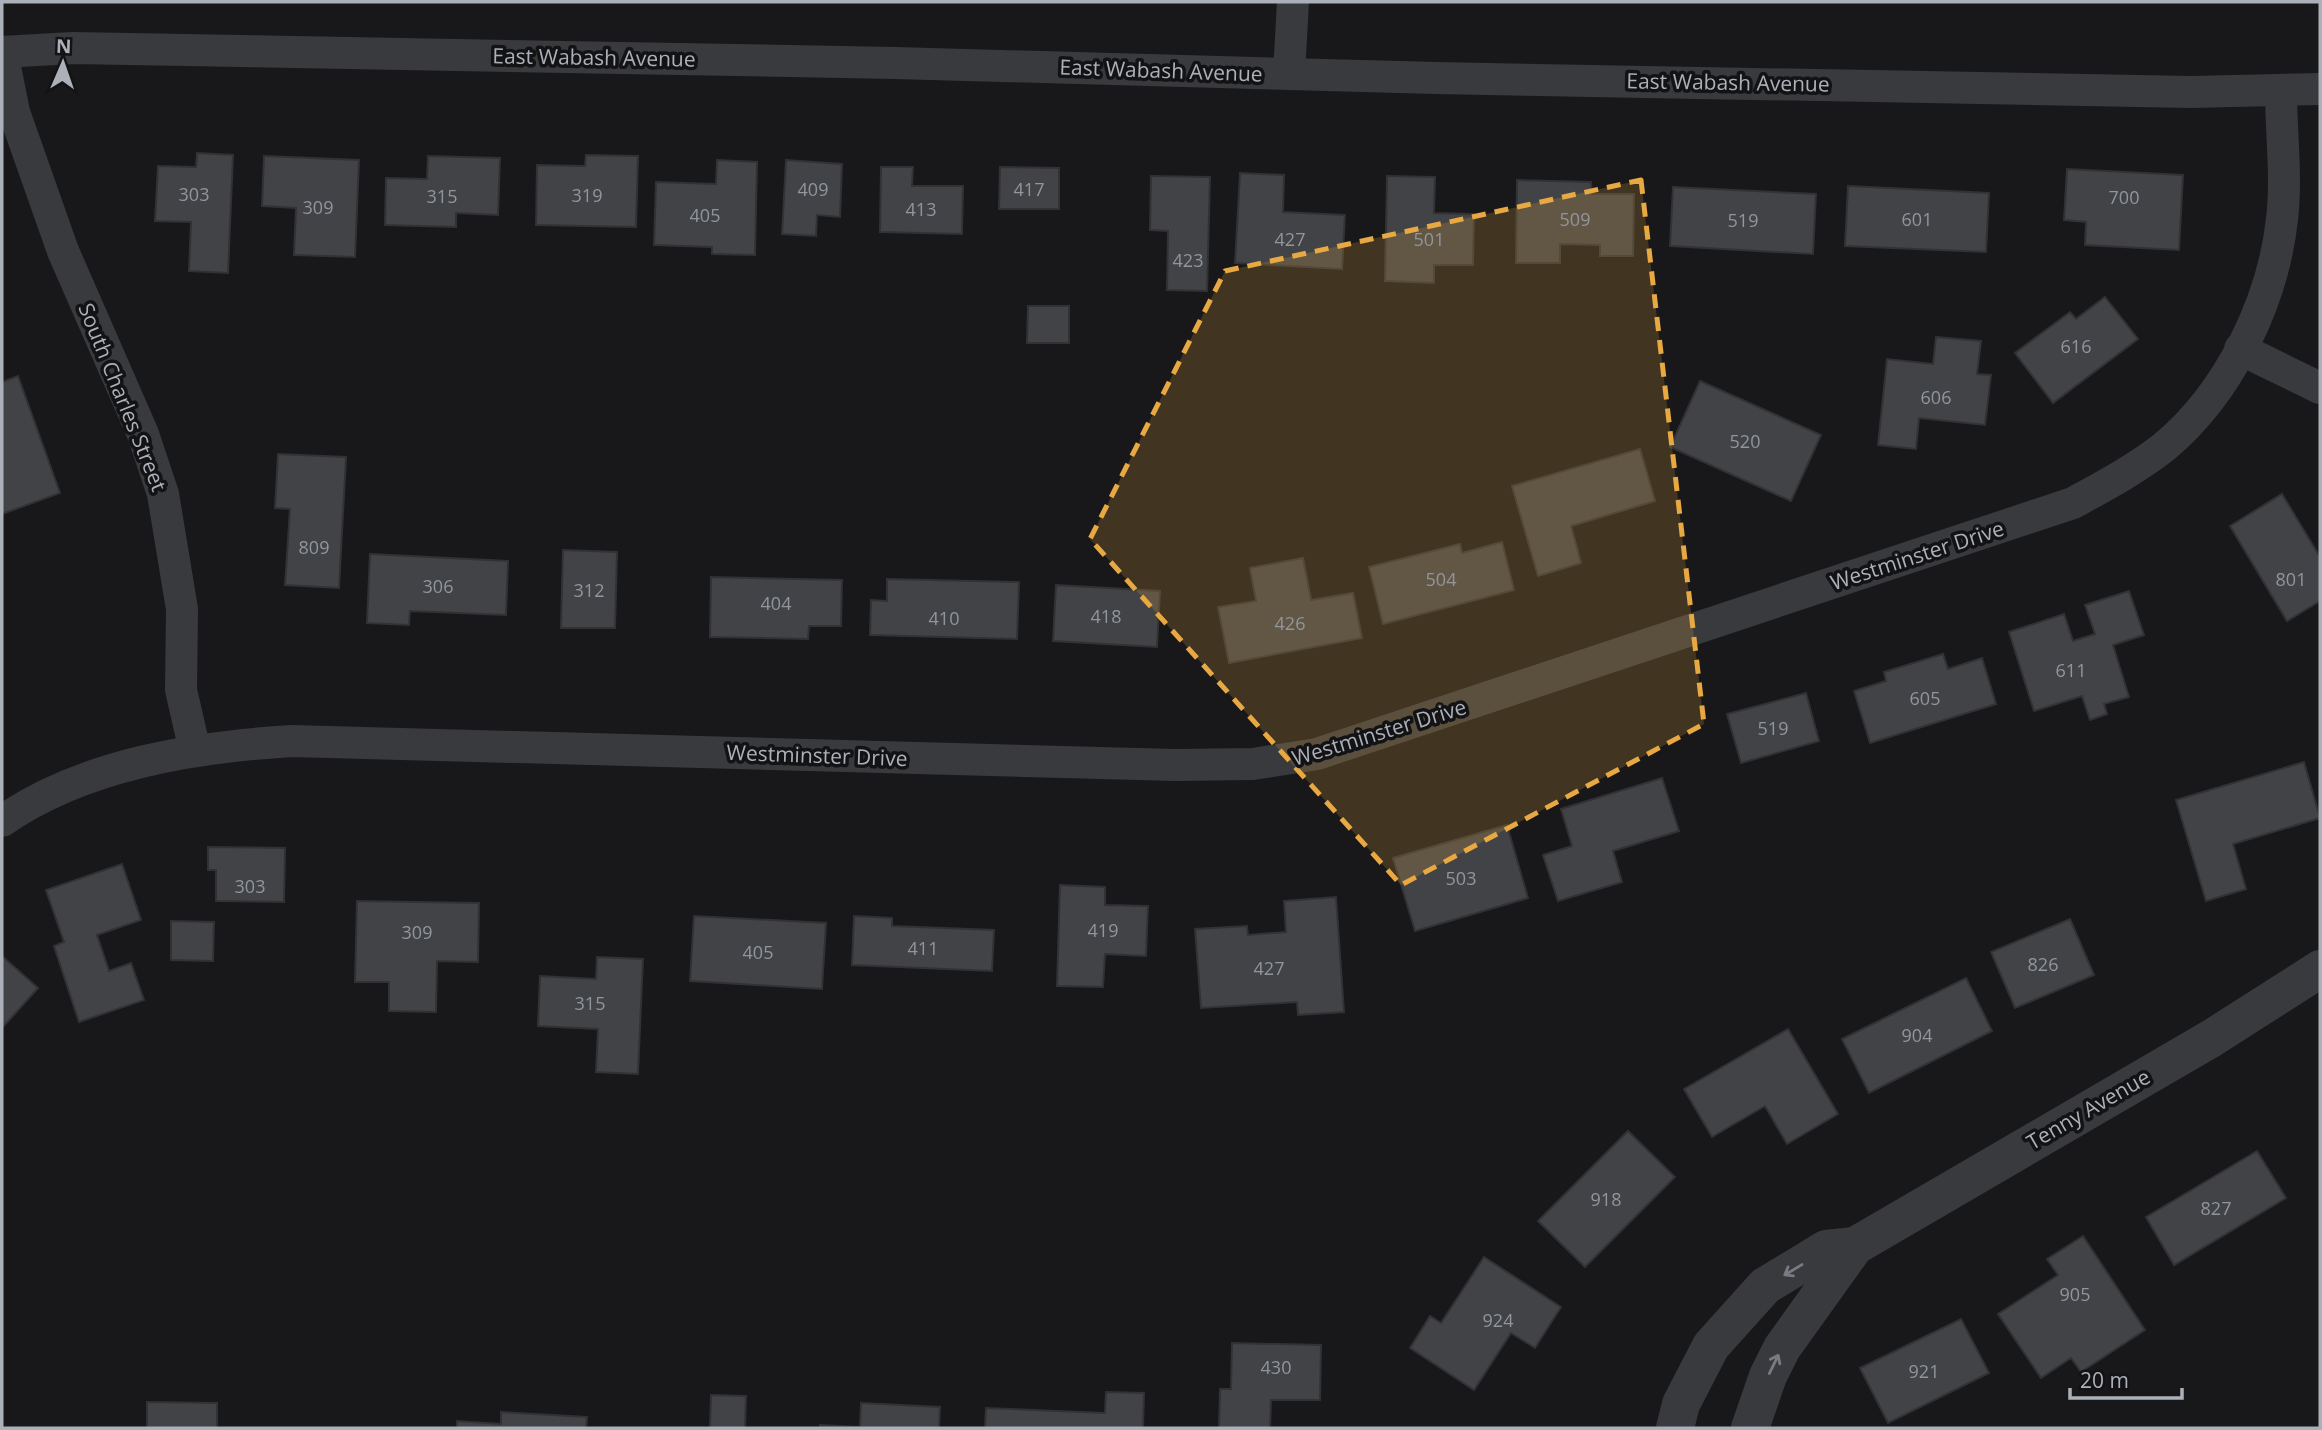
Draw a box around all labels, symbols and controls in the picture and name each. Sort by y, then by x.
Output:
north arrow [28,28,98,98]
text: N [55,33,72,59]
street label: East Wabash Avenue [492,41,696,73]
street label: East Wabash Avenue [1059,52,1263,88]
street label: East Wabash Avenue [1626,66,1830,98]
house number: 409 [798,177,828,201]
house number: 417 [1014,177,1044,201]
house number: 303 [179,182,209,206]
house number: 319 [572,183,602,207]
house number: 315 [427,184,457,208]
house number: 700 [2109,185,2139,209]
house number: 309 [303,195,333,219]
house number: 413 [906,197,936,221]
house number: 405 [690,203,720,227]
house number: 509 [1560,207,1590,231]
house number: 601 [1902,207,1932,231]
house number: 519 [1728,208,1758,232]
house number: 427 [1275,227,1305,251]
house number: 501 [1414,227,1444,251]
house number: 423 [1173,248,1203,272]
street label: South Charles Street [72,299,174,495]
house number: 616 [2061,334,2091,358]
house number: 606 [1921,385,1951,409]
house number: 520 [1730,429,1760,453]
street label: Westminster Drive [1827,514,2007,596]
house number: 809 [299,535,329,559]
house number: 504 [1426,567,1456,591]
house number: 801 [2276,567,2306,591]
house number: 306 [423,574,453,598]
house number: 312 [574,578,604,602]
house number: 404 [761,591,791,615]
house number: 418 [1091,604,1121,628]
house number: 410 [929,606,959,630]
house number: 426 [1275,611,1305,635]
house number: 611 [2056,658,2086,682]
house number: 605 [1910,686,1940,710]
street label: Westminster Drive [1288,692,1470,772]
house number: 519 [1758,716,1788,740]
street label: Westminster Drive [726,738,908,772]
house number: 503 [1446,866,1476,890]
house number: 303 [235,874,265,898]
house number: 419 [1088,918,1118,942]
house number: 309 [402,920,432,944]
house number: 411 [908,936,938,960]
house number: 405 [743,940,773,964]
house number: 826 [2028,952,2058,976]
house number: 427 [1254,956,1284,980]
house number: 315 [575,991,605,1015]
house number: 904 [1902,1023,1932,1047]
street label: Tenny Avenue [2021,1062,2155,1156]
house number: 918 [1591,1187,1621,1211]
house number: 827 [2201,1196,2231,1220]
one-way arrow [1783,1263,1803,1277]
house number: 905 [2060,1282,2090,1306]
house number: 924 [1483,1308,1513,1332]
one-way arrow [1768,1354,1782,1375]
house number: 430 [1261,1355,1291,1379]
scale bar [2070,1356,2182,1400]
house number: 921 [1909,1359,1939,1383]
text: 20 m [2080,1366,2129,1394]

